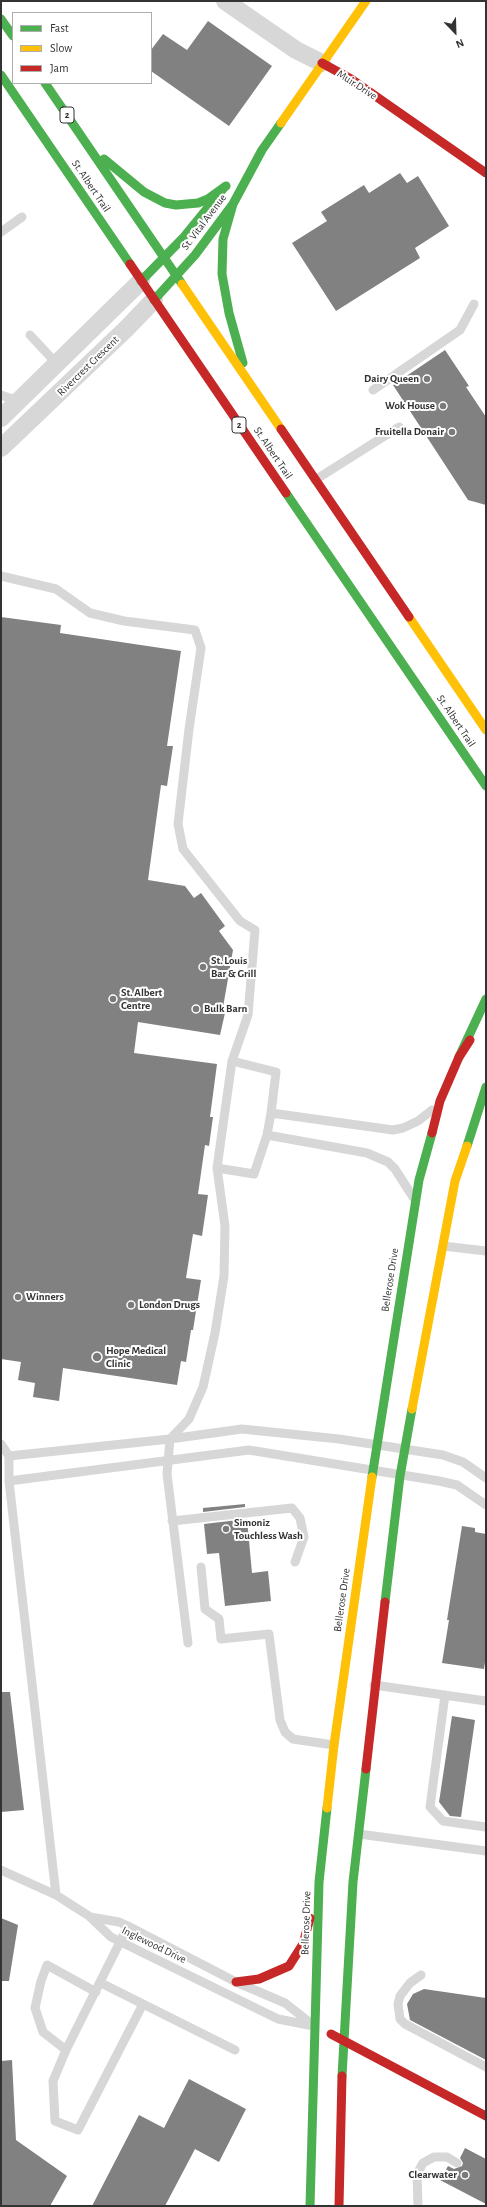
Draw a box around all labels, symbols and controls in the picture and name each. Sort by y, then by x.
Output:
legend [12,12,152,84]
north arrow [435,12,475,52]
text: Fast [50,22,69,34]
text: N [454,37,466,50]
text: Slow [50,42,72,54]
text: Jam [50,62,69,74]
street label: Muir Drive [335,67,379,103]
road number: 2 [60,107,74,123]
street label: St. Albert Trail [69,157,113,215]
street label: St. Vital Avenue [179,191,229,253]
street label: Rivercrest Crescent [54,333,122,399]
place label: Dairy Queen [364,372,419,386]
marker: Dairy Queen [422,374,432,384]
place label: Wok House [385,399,435,413]
marker: Wok House [438,401,448,411]
road number: 2 [232,417,246,433]
street label: St. Albert Trail [251,424,295,482]
place label: Fruitella Donair [375,425,444,439]
marker: Fruitella Donair [447,427,457,437]
street label: St. Albert Trail [434,692,478,750]
place label: St. Louis Bar & Grill [211,954,256,980]
marker: St. Louis Bar & Grill [198,962,208,972]
place label: St. Albert Centre [121,986,162,1012]
marker: St. Albert Centre [108,994,118,1004]
place label: Bulk Barn [204,1002,247,1016]
marker: Bulk Barn [191,1004,201,1014]
street label: Bellerose Drive [378,1247,402,1313]
place label: Winners [26,1290,64,1304]
marker: Winners [13,1292,23,1302]
place label: London Drugs [139,1298,200,1312]
marker: London Drugs [126,1300,136,1310]
place label: Hope Medical Clinic [106,1344,166,1370]
marker: Hope Medical Clinic [91,1351,103,1363]
place label: Simoniz Touchless Wash [234,1516,303,1542]
marker: Simoniz Touchless Wash [221,1524,231,1534]
street label: Bellerose Drive [331,1567,353,1633]
street label: Bellerose Drive [298,1891,314,1955]
street label: Inglewood Drive [120,1924,188,1966]
place label: Clearwater [409,2168,457,2182]
marker: Clearwater [460,2170,470,2180]

